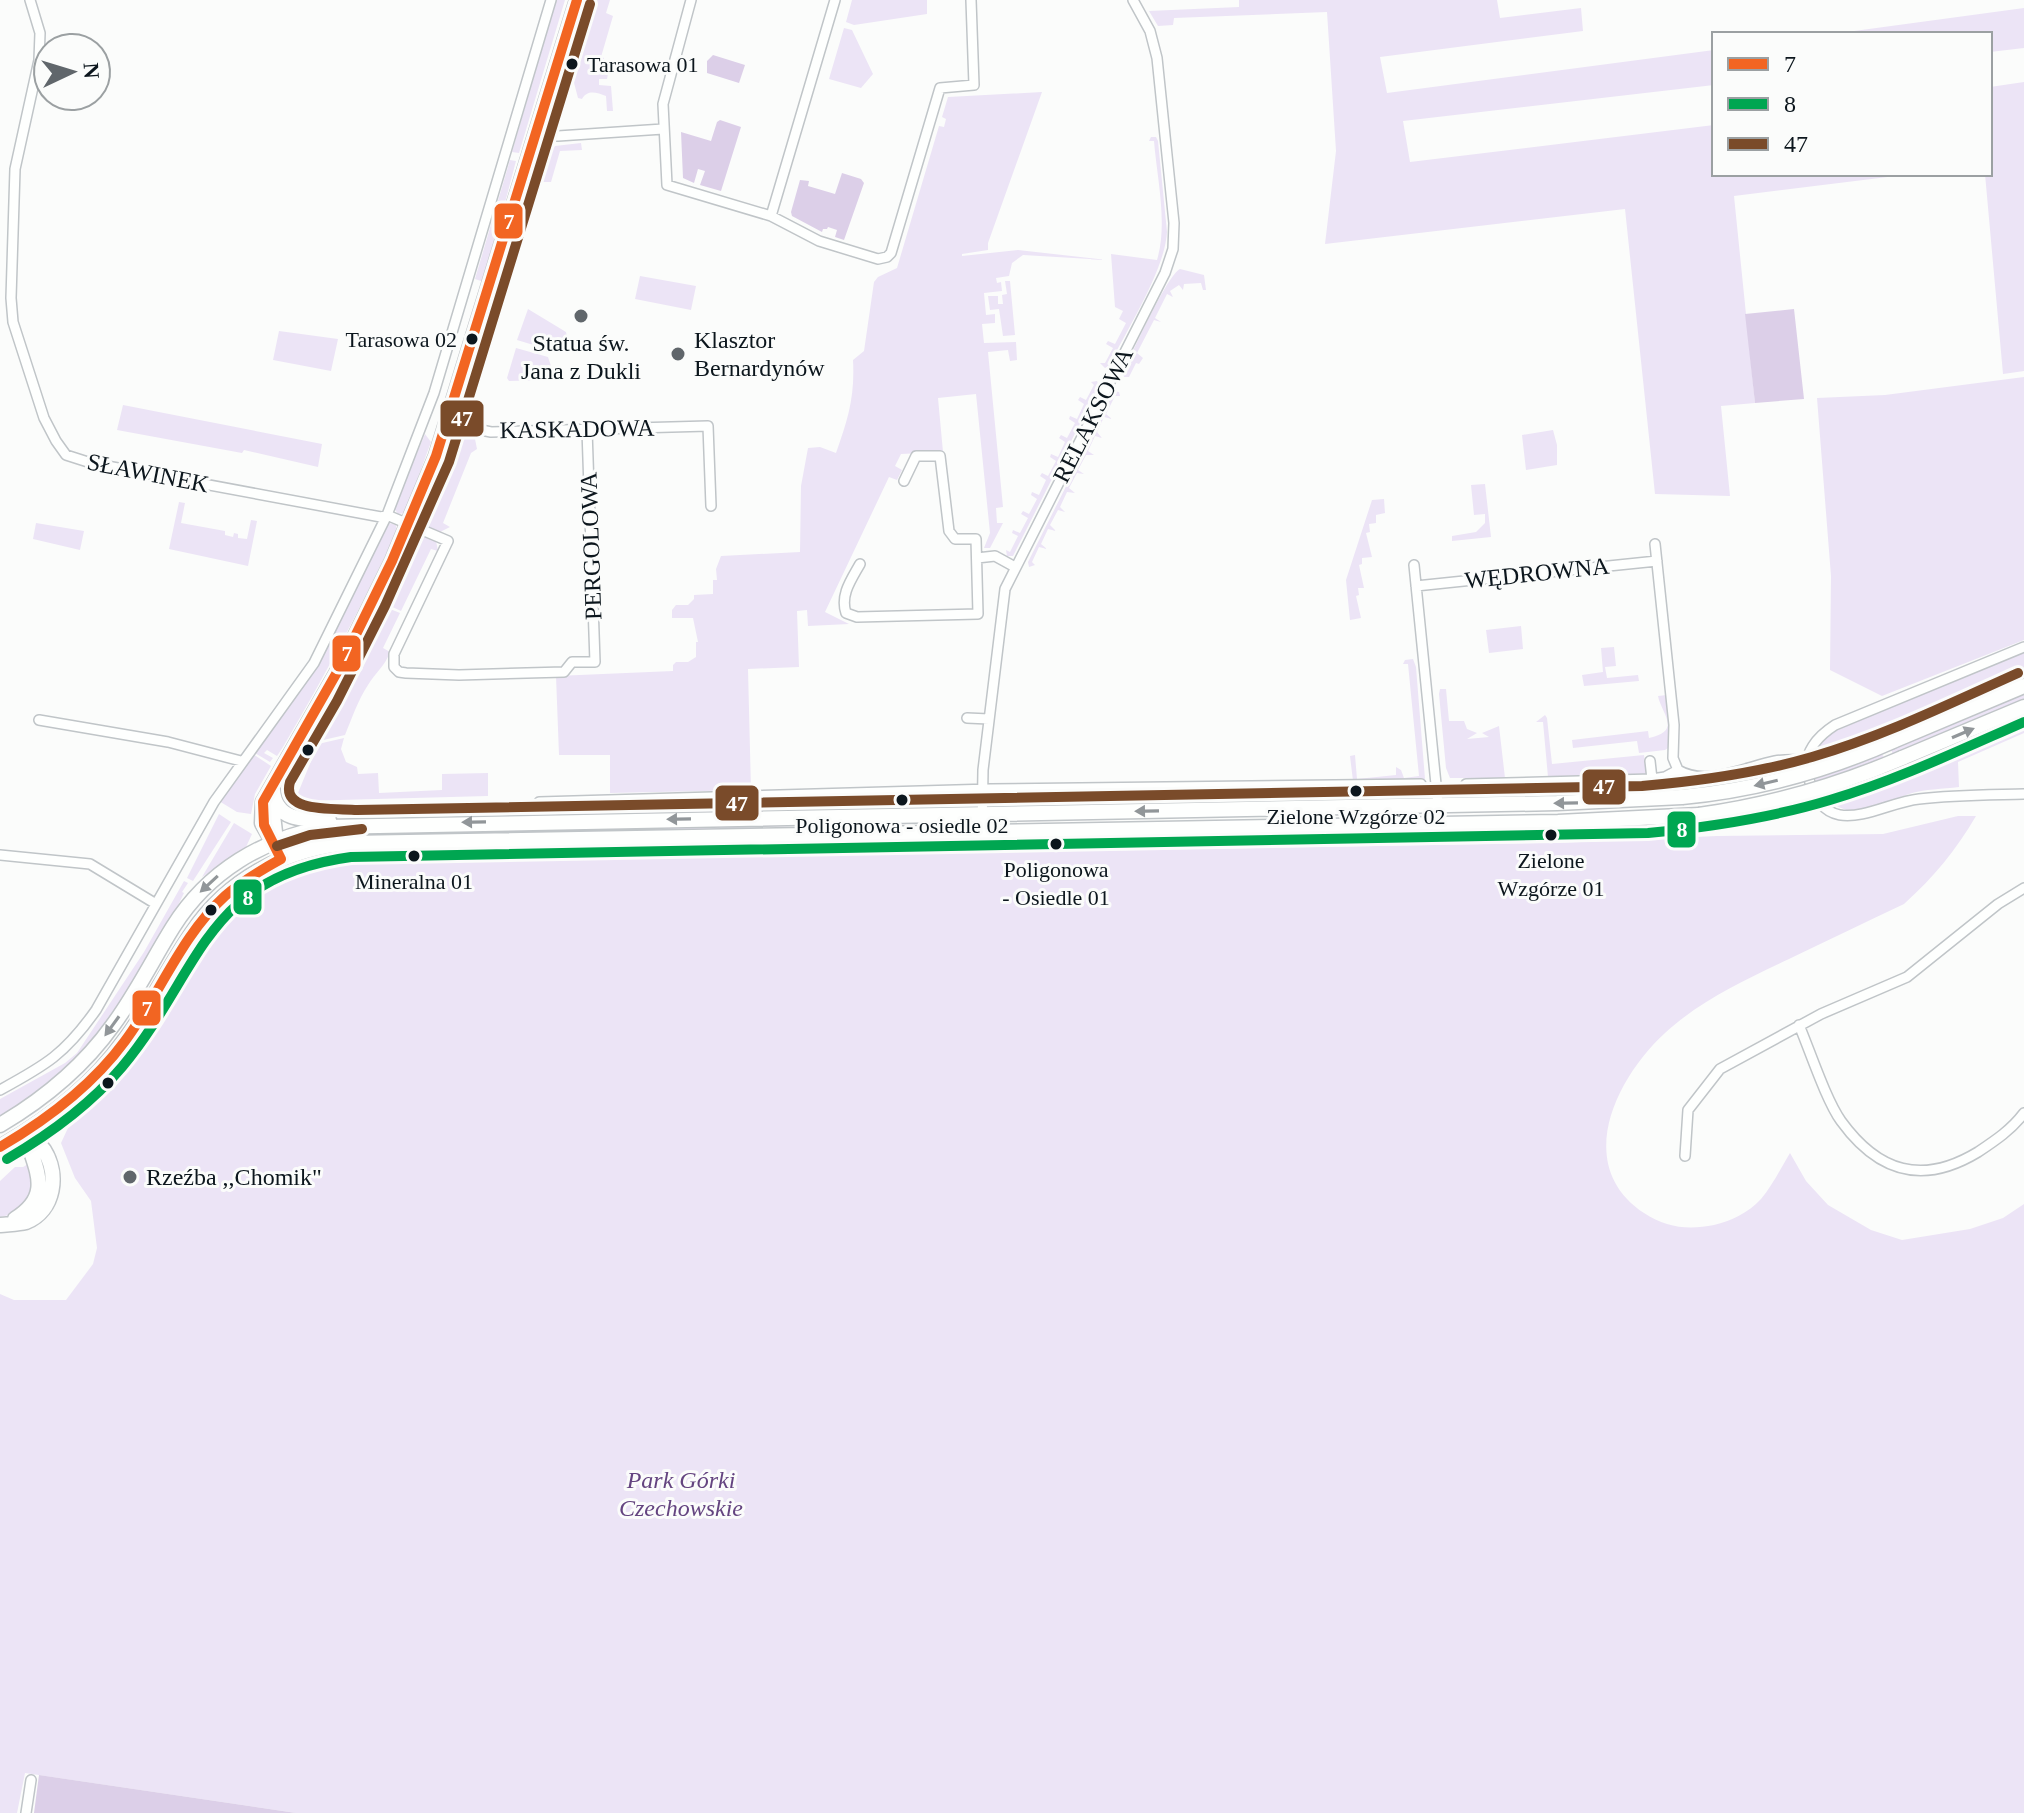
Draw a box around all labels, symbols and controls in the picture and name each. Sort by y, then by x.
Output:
north arrow [32,32,112,112]
legend [1712,32,1992,176]
text: 7 [1784,51,1796,77]
place label: Tarasowa 01 [587,52,698,77]
marker: Tarasowa 01 [564,56,580,72]
text: N [78,62,104,80]
text: 8 [1784,91,1796,117]
text: 47 [1784,131,1808,157]
line badge: 7 [493,202,524,240]
text: 7 [504,209,515,234]
marker: Statua św. Jana z Dukli [572,307,590,325]
place label: Tarasowa 02 [346,327,457,352]
place label: Klasztor Bernardynów [694,327,825,381]
place label: Statua św. Jana z Dukli [521,330,641,384]
marker: Tarasowa 02 [464,331,480,347]
street label: RELAKSOWA [1048,343,1138,487]
marker: Klasztor Bernardynów [669,345,687,363]
line badge: 47 [439,399,485,438]
text: 47 [451,406,473,431]
street label: KASKADOWA [499,415,655,443]
street label: SŁAWINEK [85,448,212,498]
street label: PERGOLOWA [575,471,607,620]
street label: WĘDROWNA [1463,552,1611,594]
line badge: 7 [331,634,362,673]
text: 7 [342,641,353,666]
one-way arrow [1951,726,1975,739]
unlabelled marker [300,742,316,758]
line badge: 47 [1581,768,1627,806]
text: 47 [1593,774,1615,799]
one-way arrow [1754,777,1779,790]
marker: Zielone Wzgórze 02 [1348,783,1364,799]
line badge: 47 [714,784,760,822]
text: 47 [726,791,748,816]
marker: Poligonowa - osiedle 02 [894,792,910,808]
one-way arrow [1553,797,1578,809]
one-way arrow [1134,804,1159,817]
place label: Zielone Wzgórze 02 [1266,804,1446,829]
line badge: 8 [1666,810,1697,849]
one-way arrow [666,812,691,825]
place label: Poligonowa - osiedle 02 [795,813,1009,838]
one-way arrow [461,816,486,829]
text: 8 [1677,817,1688,842]
marker: Zielone Wzgórze 01 [1543,827,1559,843]
marker: Poligonowa - Osiedle 01 [1048,836,1064,852]
marker: Mineralna 01 [406,848,422,864]
place label: Zielone Wzgórze 01 [1498,848,1604,901]
place label: Poligonowa - Osiedle 01 [1002,857,1110,910]
place label: Mineralna 01 [355,869,473,894]
one-way arrow [200,874,219,892]
line badge: 8 [232,878,263,916]
text: 8 [243,885,254,910]
unlabelled marker [203,902,219,918]
line badge: 7 [131,989,162,1027]
text: 7 [142,996,153,1021]
one-way arrow [104,1015,120,1037]
unlabelled marker [100,1075,116,1091]
place label: Rzeźba ,,Chomik" [146,1164,322,1190]
marker: Rzeźba ,,Chomik" [121,1168,139,1186]
park label: Park Górki Czechowskie [619,1467,743,1521]

